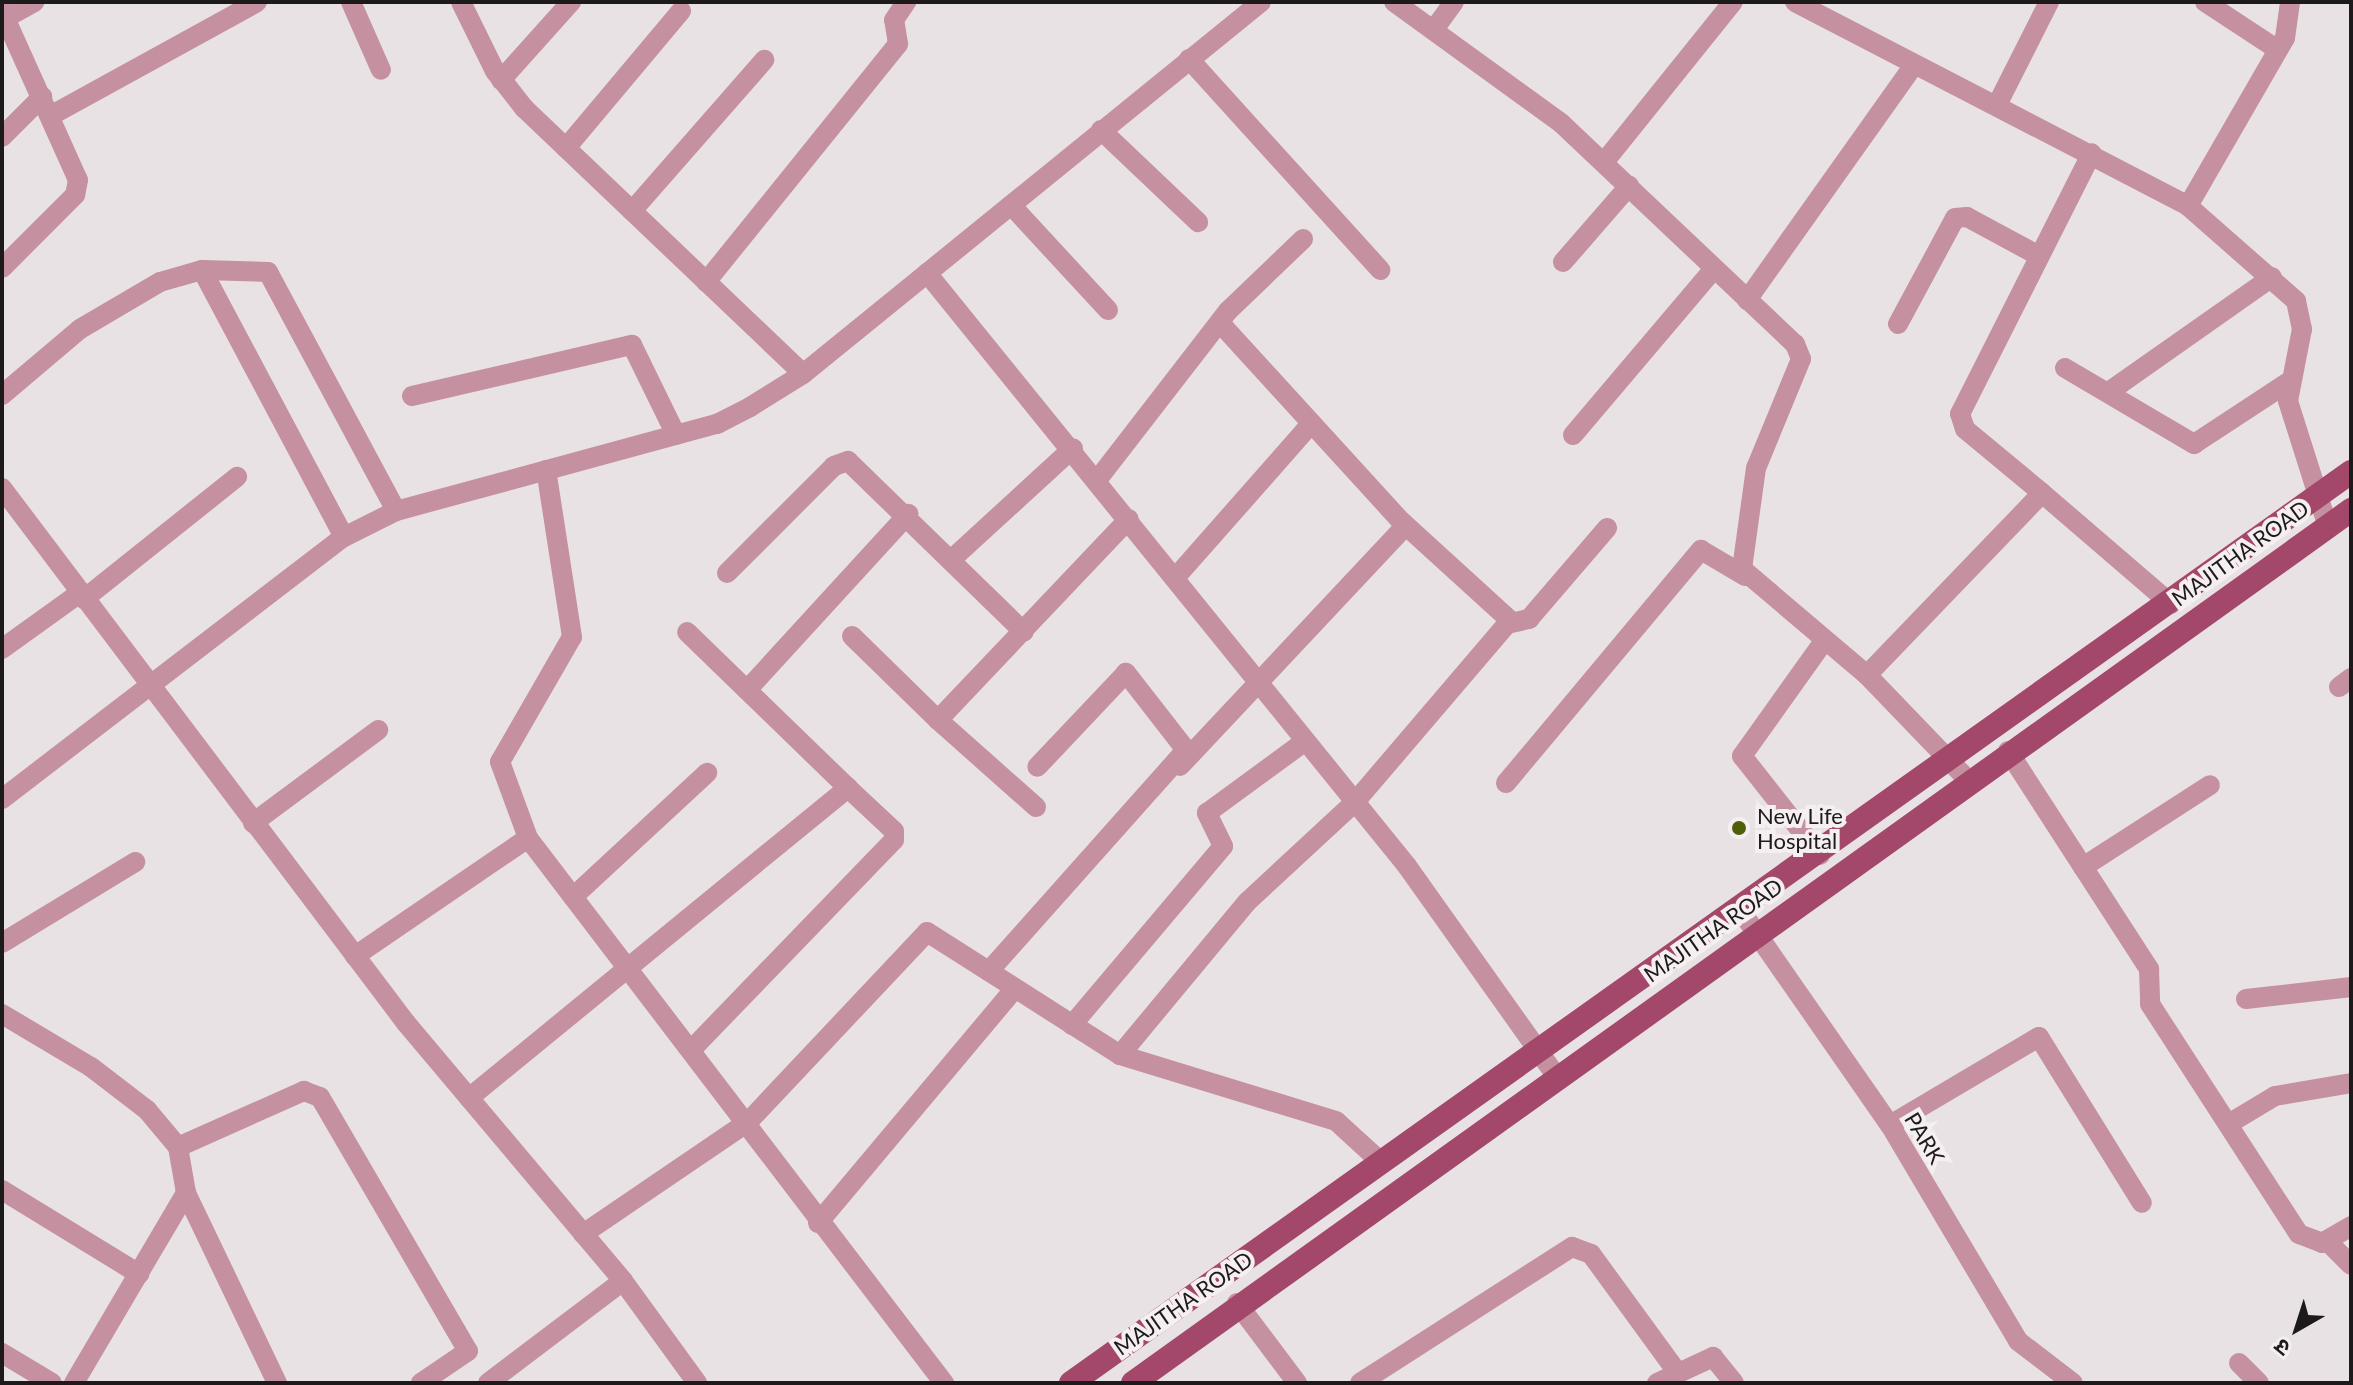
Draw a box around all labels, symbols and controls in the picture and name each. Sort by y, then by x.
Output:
street label: MAJITHA ROAD [2166,494,2314,612]
place label: New Life Hospital [1757,802,1843,854]
marker: New Life Hospital [1728,817,1750,839]
street label: MAJITHA ROAD [1638,872,1788,988]
street label: PARK [1899,1107,1951,1169]
street label: MAJITHA ROAD [1108,1245,1258,1361]
north arrow [2257,1289,2337,1369]
text: उ [2268,1333,2295,1363]

